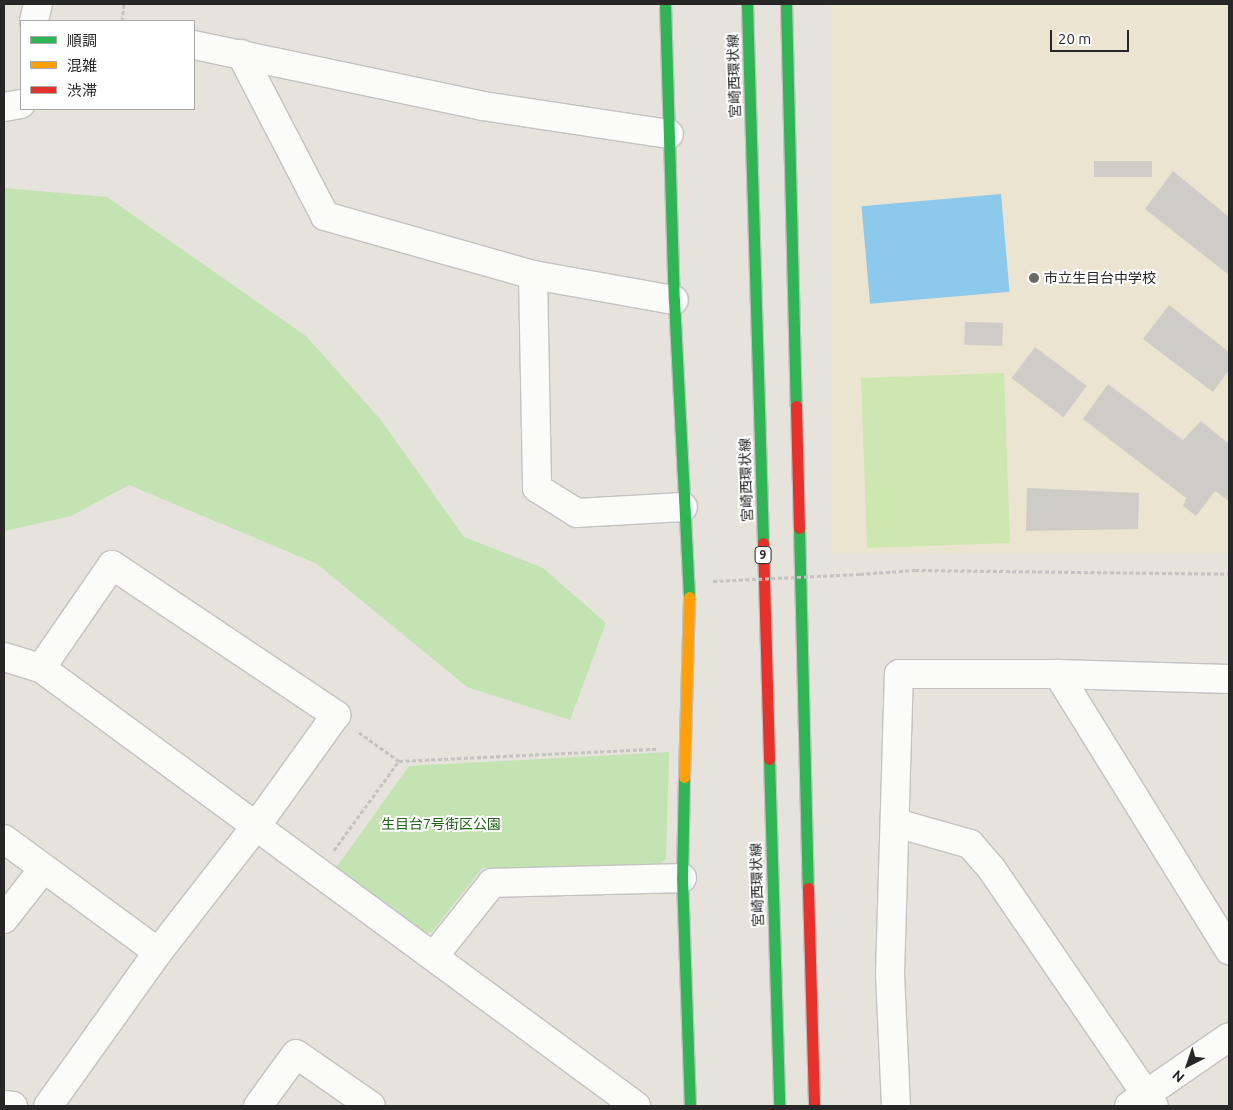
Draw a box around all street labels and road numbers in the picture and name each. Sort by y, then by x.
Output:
street label: 宮崎西環状線 [724,34,744,118]
street label: 宮崎西環状線 [736,438,756,522]
road number: 9 [754,546,772,564]
street label: 宮崎西環状線 [747,843,767,927]

